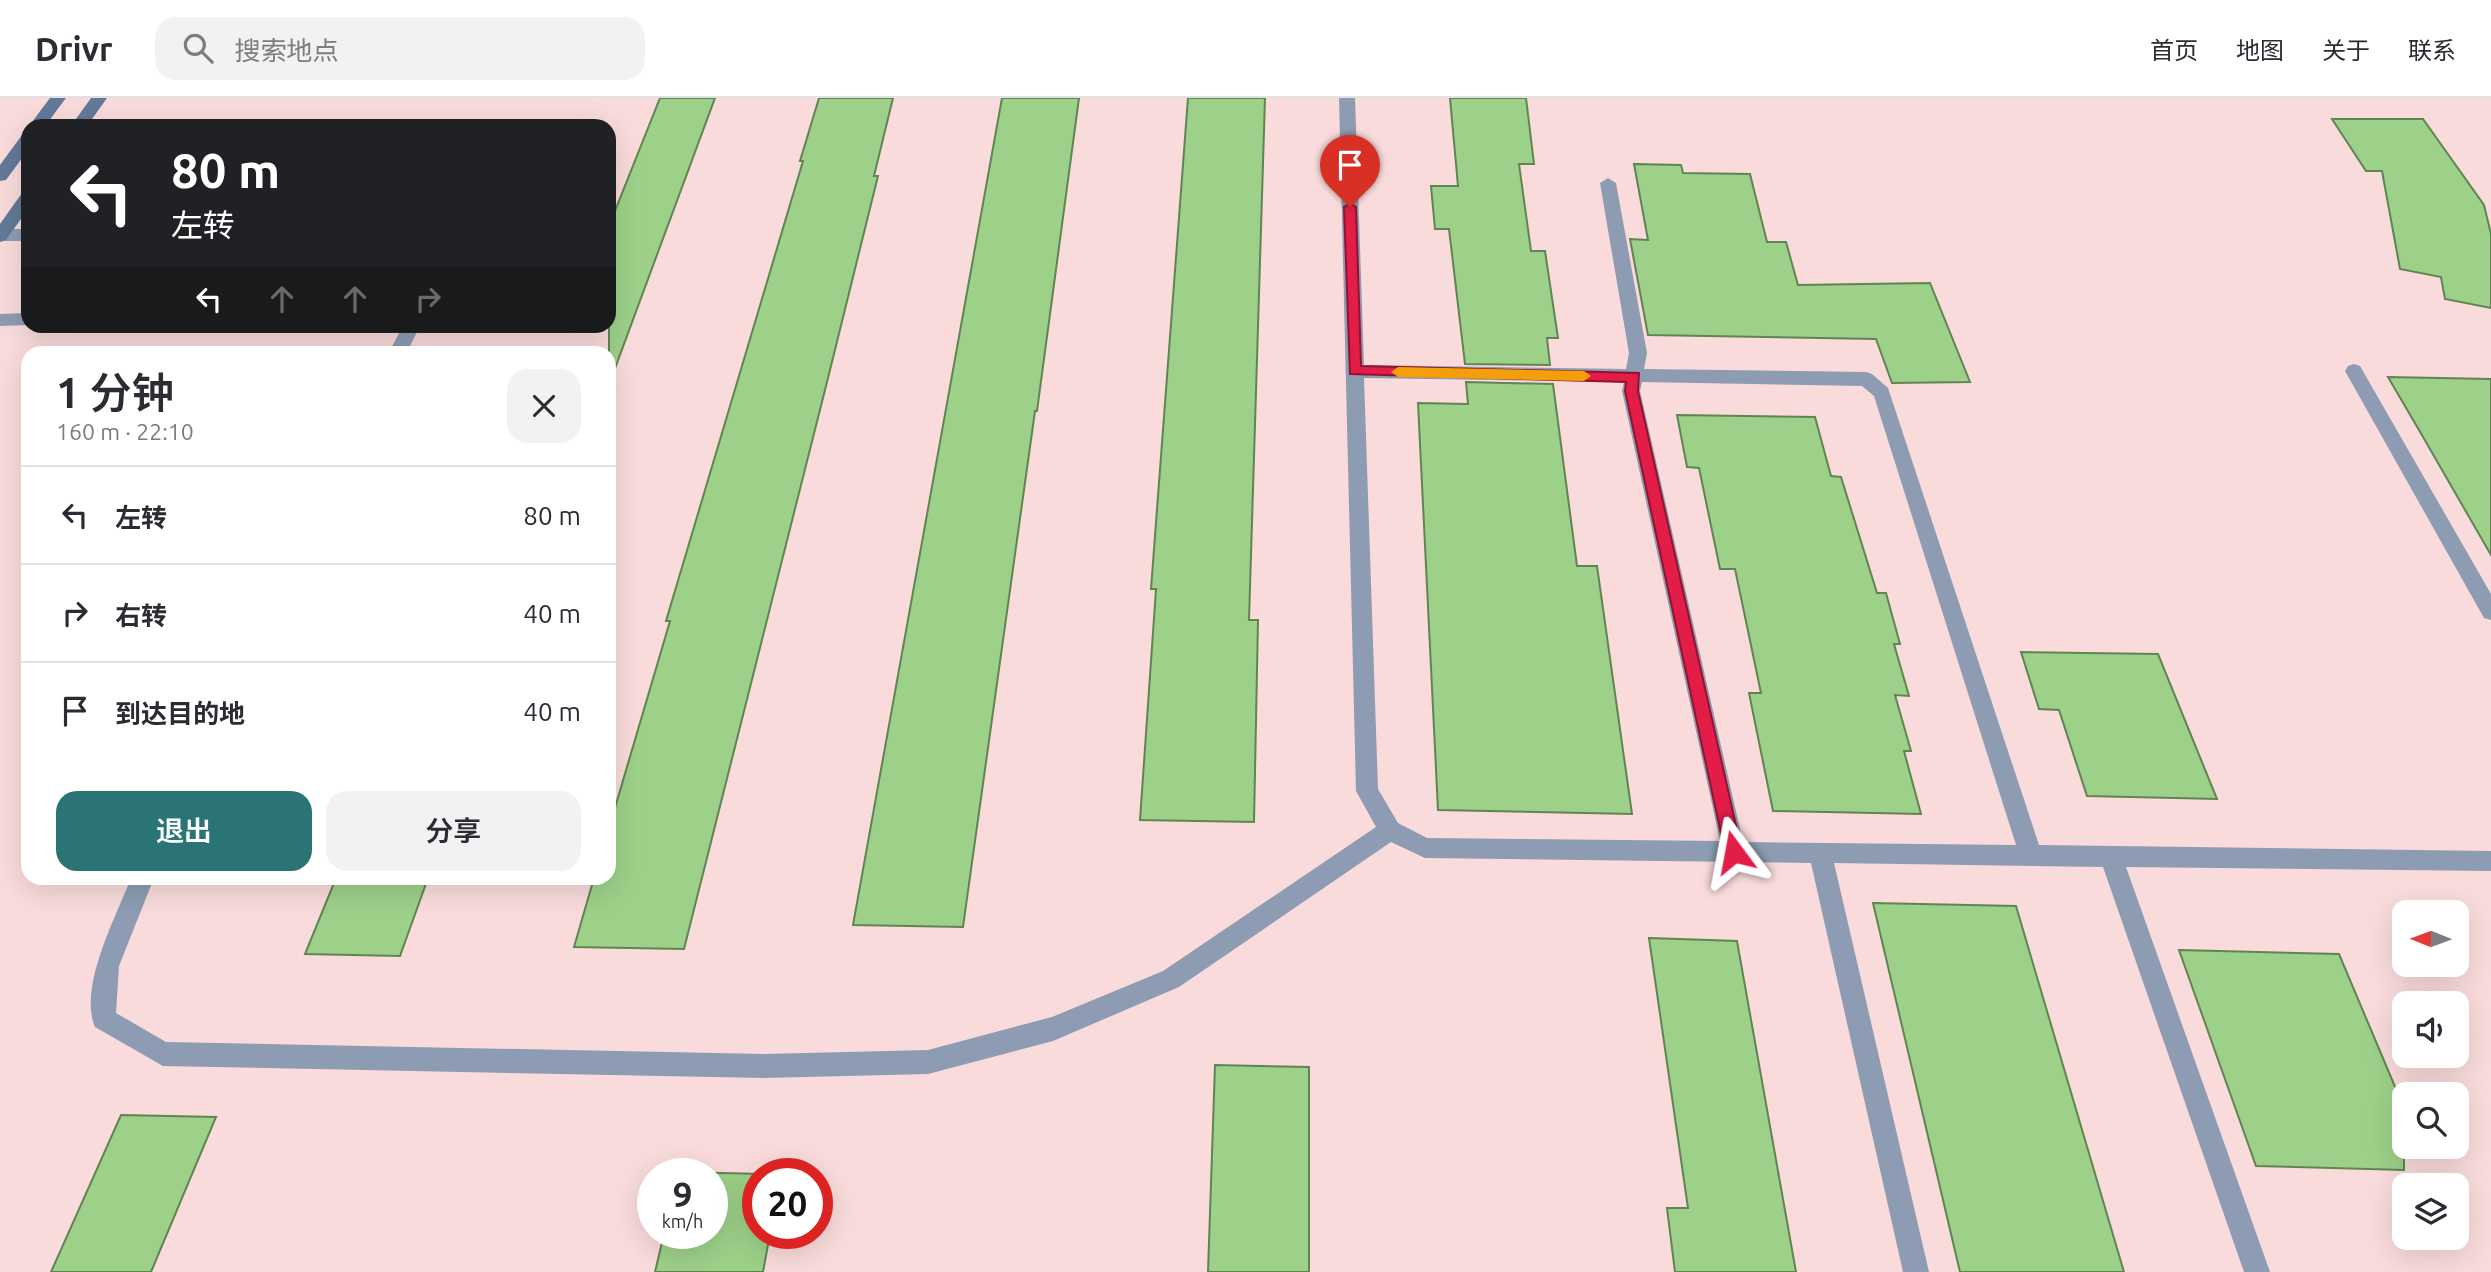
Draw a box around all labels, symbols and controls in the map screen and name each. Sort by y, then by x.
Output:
search box [155,17,645,80]
icon: search [179,29,217,67]
text: Drivr [35,30,113,67]
text: 搜索地点 [235,36,339,65]
text: 首页 [2150,37,2198,64]
text: 地图 [2236,37,2284,64]
text: 关于 [2322,37,2370,64]
text: 联系 [2408,37,2456,64]
pin [1320,135,1380,207]
text: 80 m [171,142,280,197]
icon: arrive [1331,146,1369,184]
icon: left [56,147,147,238]
text: 左转 [171,207,235,243]
icon: left [190,280,228,318]
icon: ahead [263,280,301,318]
icon: ahead [336,280,374,318]
icon: right [409,280,447,318]
text: 1 分钟 [56,369,174,416]
button: close [507,369,581,443]
text: 160 m · 22:10 [56,419,194,444]
icon: left [56,496,94,534]
text: 80 m [523,501,581,530]
text: 左转 [115,503,167,532]
icon: right [56,594,94,632]
text: 40 m [523,599,581,628]
text: 右转 [115,601,167,630]
icon: arrive [56,692,94,730]
text: 40 m [523,697,581,726]
text: 到达目的地 [115,699,245,728]
button: 退出 [56,791,312,871]
button: 分享 [326,791,581,871]
position arrow [1697,815,1771,889]
north arrow [2392,900,2469,976]
map controls [2392,900,2469,1250]
button: sound [2392,991,2469,1068]
button: search [2392,1082,2469,1159]
speed limit sign: 20 [742,1158,833,1249]
button: layers [2392,1173,2469,1250]
text: 9 [673,1174,692,1214]
text: km/h [662,1211,703,1231]

